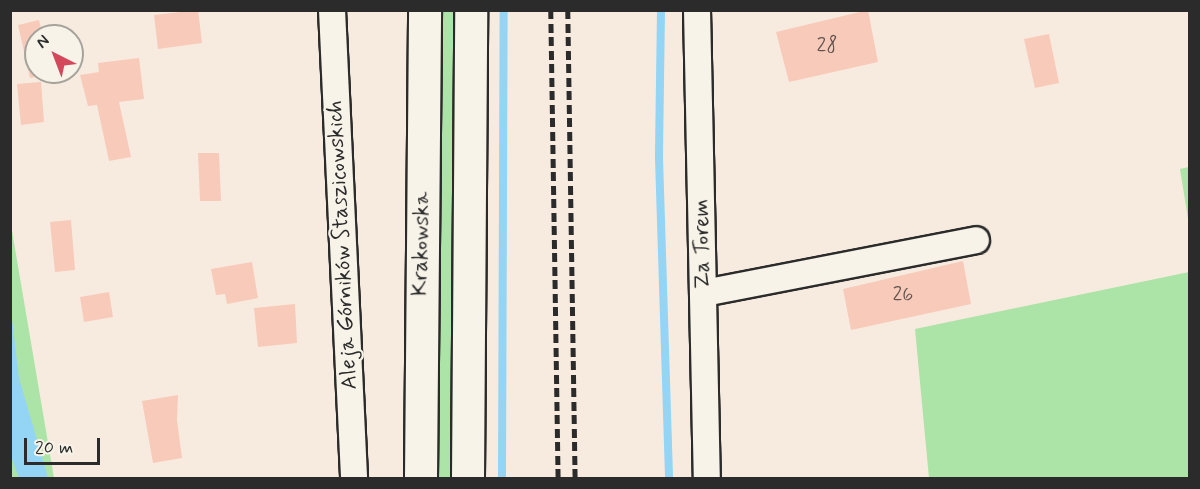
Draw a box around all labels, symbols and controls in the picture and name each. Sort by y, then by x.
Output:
north arrow [24,24,84,84]
text: N [32,30,54,53]
house number: 28 [817,33,837,57]
street label: Aleja Górników Staszicowskich [322,99,364,391]
street label: Krakowska [408,192,436,296]
street label: Za Torem [689,195,717,293]
house number: 26 [893,282,913,306]
scale bar [27,426,104,464]
text: 20 m [35,436,73,460]

